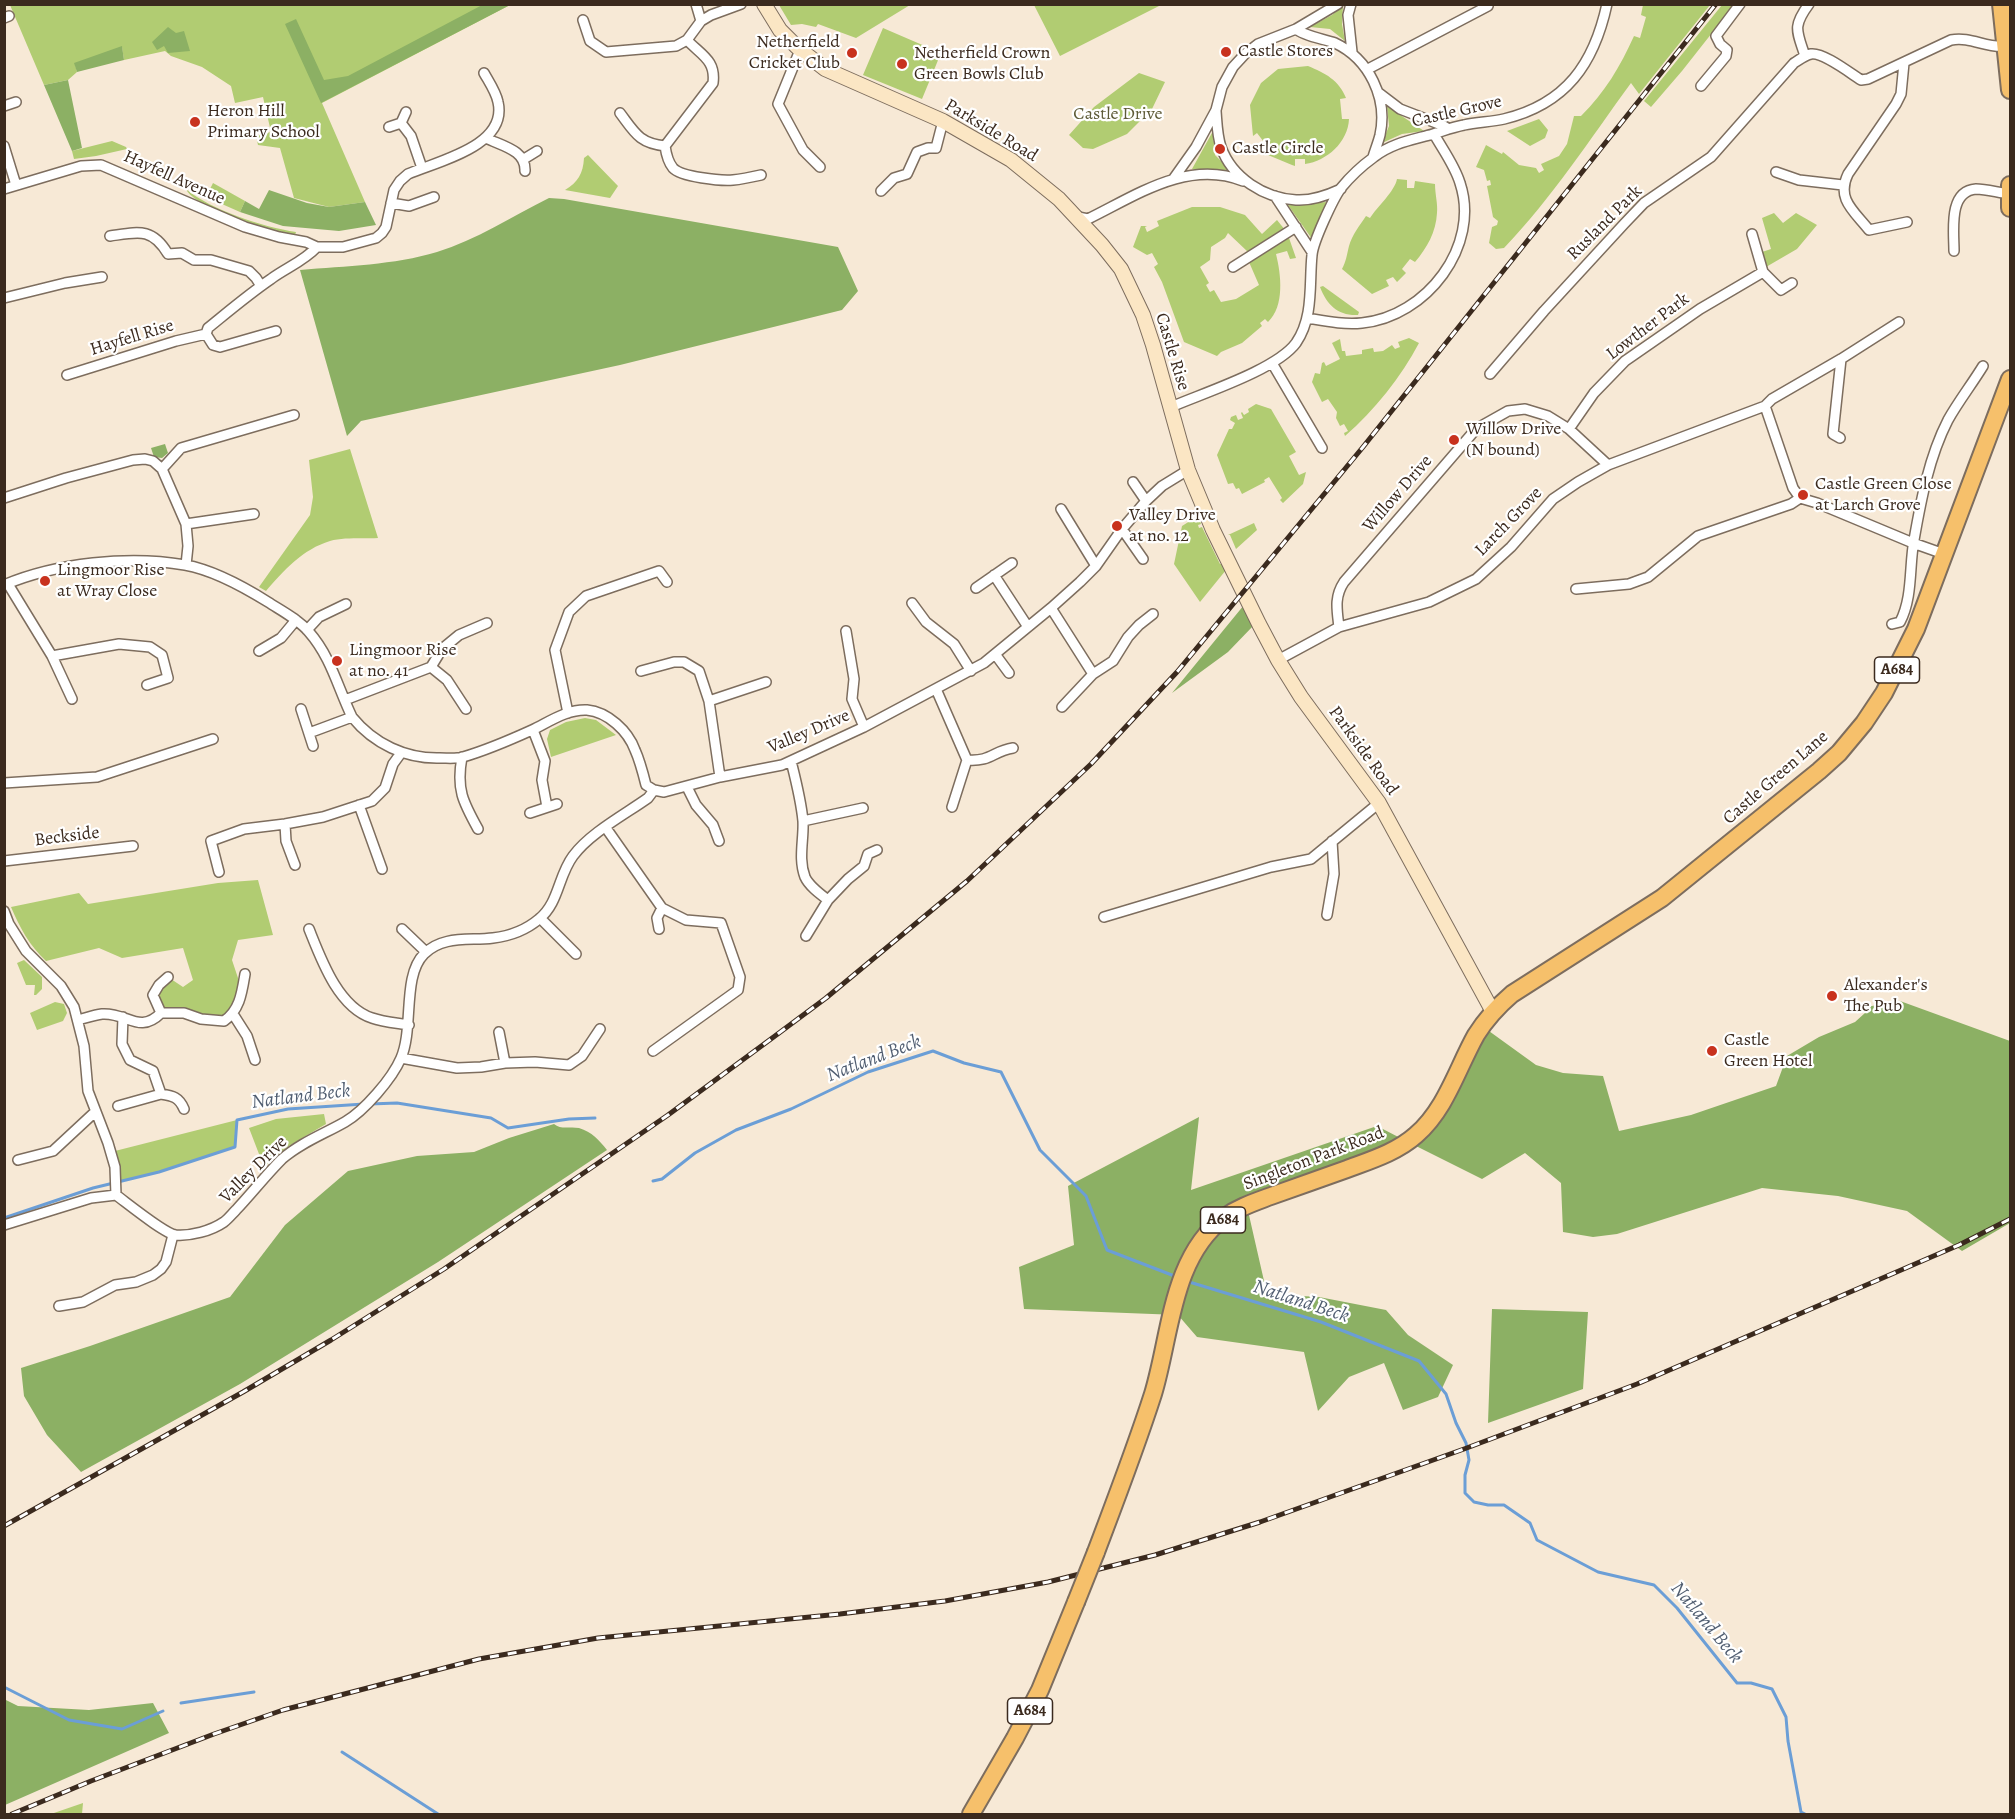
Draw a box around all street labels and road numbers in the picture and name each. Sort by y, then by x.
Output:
street label: Castle Grove [1410,91,1504,133]
street label: Parkside Road [940,95,1042,167]
street label: Hayfell Avenue [120,146,228,210]
street label: Rusland Park [1563,181,1647,265]
street label: Lowther Park [1602,289,1694,365]
street label: Castle Rise [1150,311,1194,393]
street label: Hayfell Rise [87,315,177,361]
street label: Willow Drive [1359,451,1437,537]
street label: Larch Grove [1471,483,1547,561]
road number: A684 [1874,657,1920,683]
street label: Parkside Road [1323,702,1403,800]
street label: Valley Drive [765,705,853,759]
street label: Castle Green Lane [1719,726,1833,830]
street label: Beckside [33,822,101,852]
street label: Singleton Park Road [1241,1122,1387,1196]
street label: Valley Drive [216,1132,292,1208]
road number: A684 [1200,1207,1246,1233]
road number: A684 [1008,1698,1052,1724]

